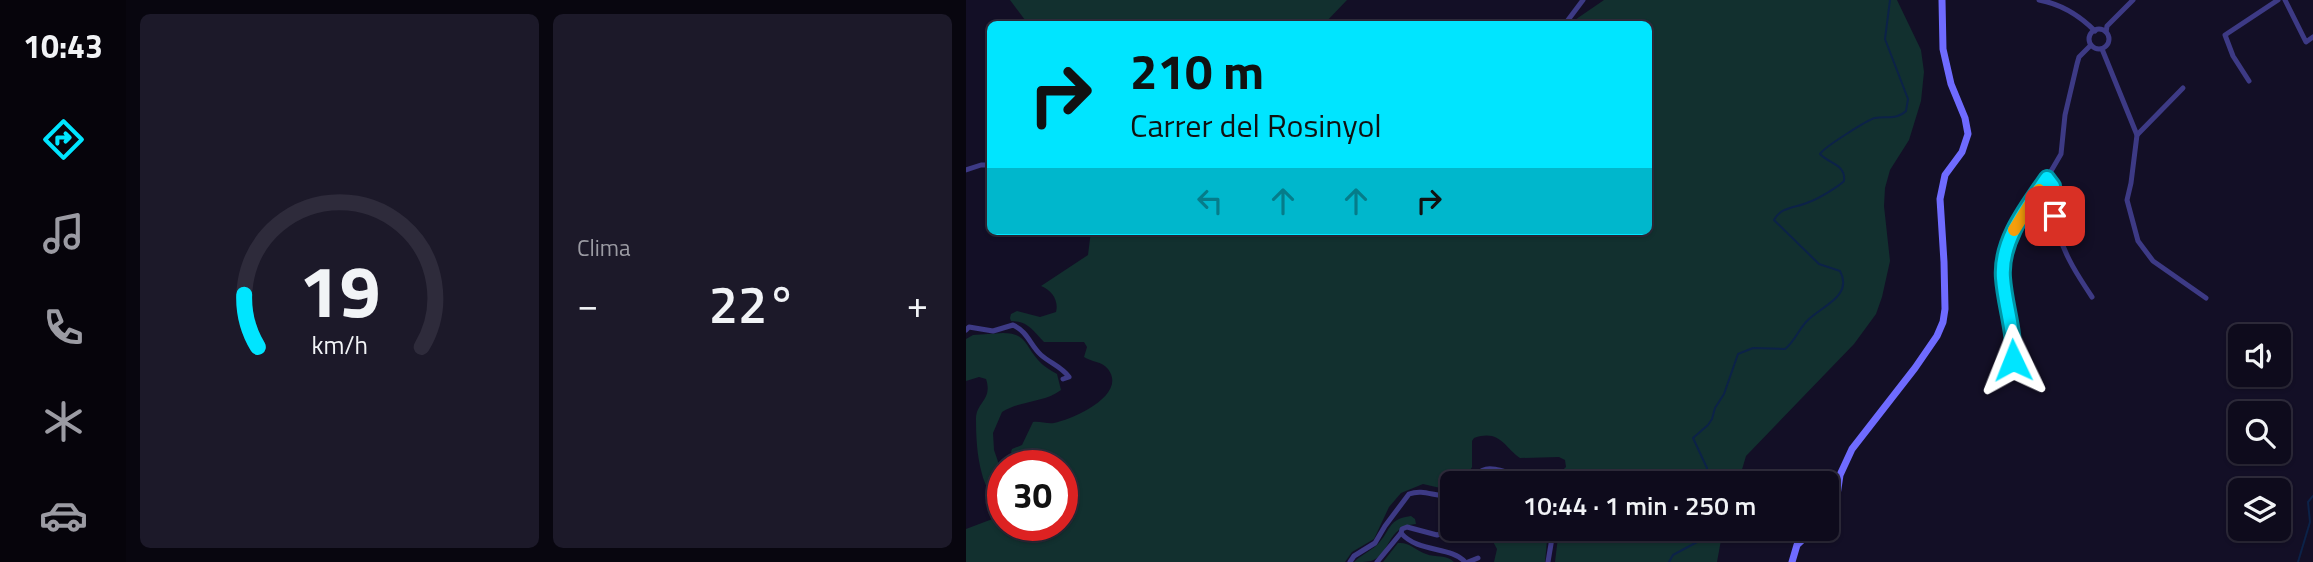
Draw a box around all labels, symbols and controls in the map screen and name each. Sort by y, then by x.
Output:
text: 10:43 [23,22,103,70]
text: 210 m [1130,33,1264,108]
icon: right [1015,49,1106,140]
text: Carrer del Rosinyol [1130,101,1382,149]
icon: directions [39,115,88,164]
icon: left [1191,182,1229,220]
icon: ahead [1264,182,1302,220]
icon: ahead [1337,182,1375,220]
icon: right [1410,182,1448,220]
pin [2025,186,2085,246]
icon: arrive [2036,197,2074,235]
icon: music [39,209,88,258]
text: Clima [577,230,631,265]
text: 19 [299,235,380,345]
text: 22° [709,264,796,343]
text: − [577,275,598,333]
text: + [907,275,928,333]
icon: phone [39,303,88,352]
position arrow [1976,323,2050,397]
map controls [2228,324,2291,541]
button: sound [2228,324,2291,387]
text: km/h [311,326,368,364]
icon: climate [39,397,88,446]
button: search [2228,401,2291,464]
speed limit sign: 30 [987,450,1078,541]
button: layers [2228,478,2291,541]
text: 10:44 · 1 min · 250 m [1523,486,1756,525]
icon: car [39,491,88,540]

